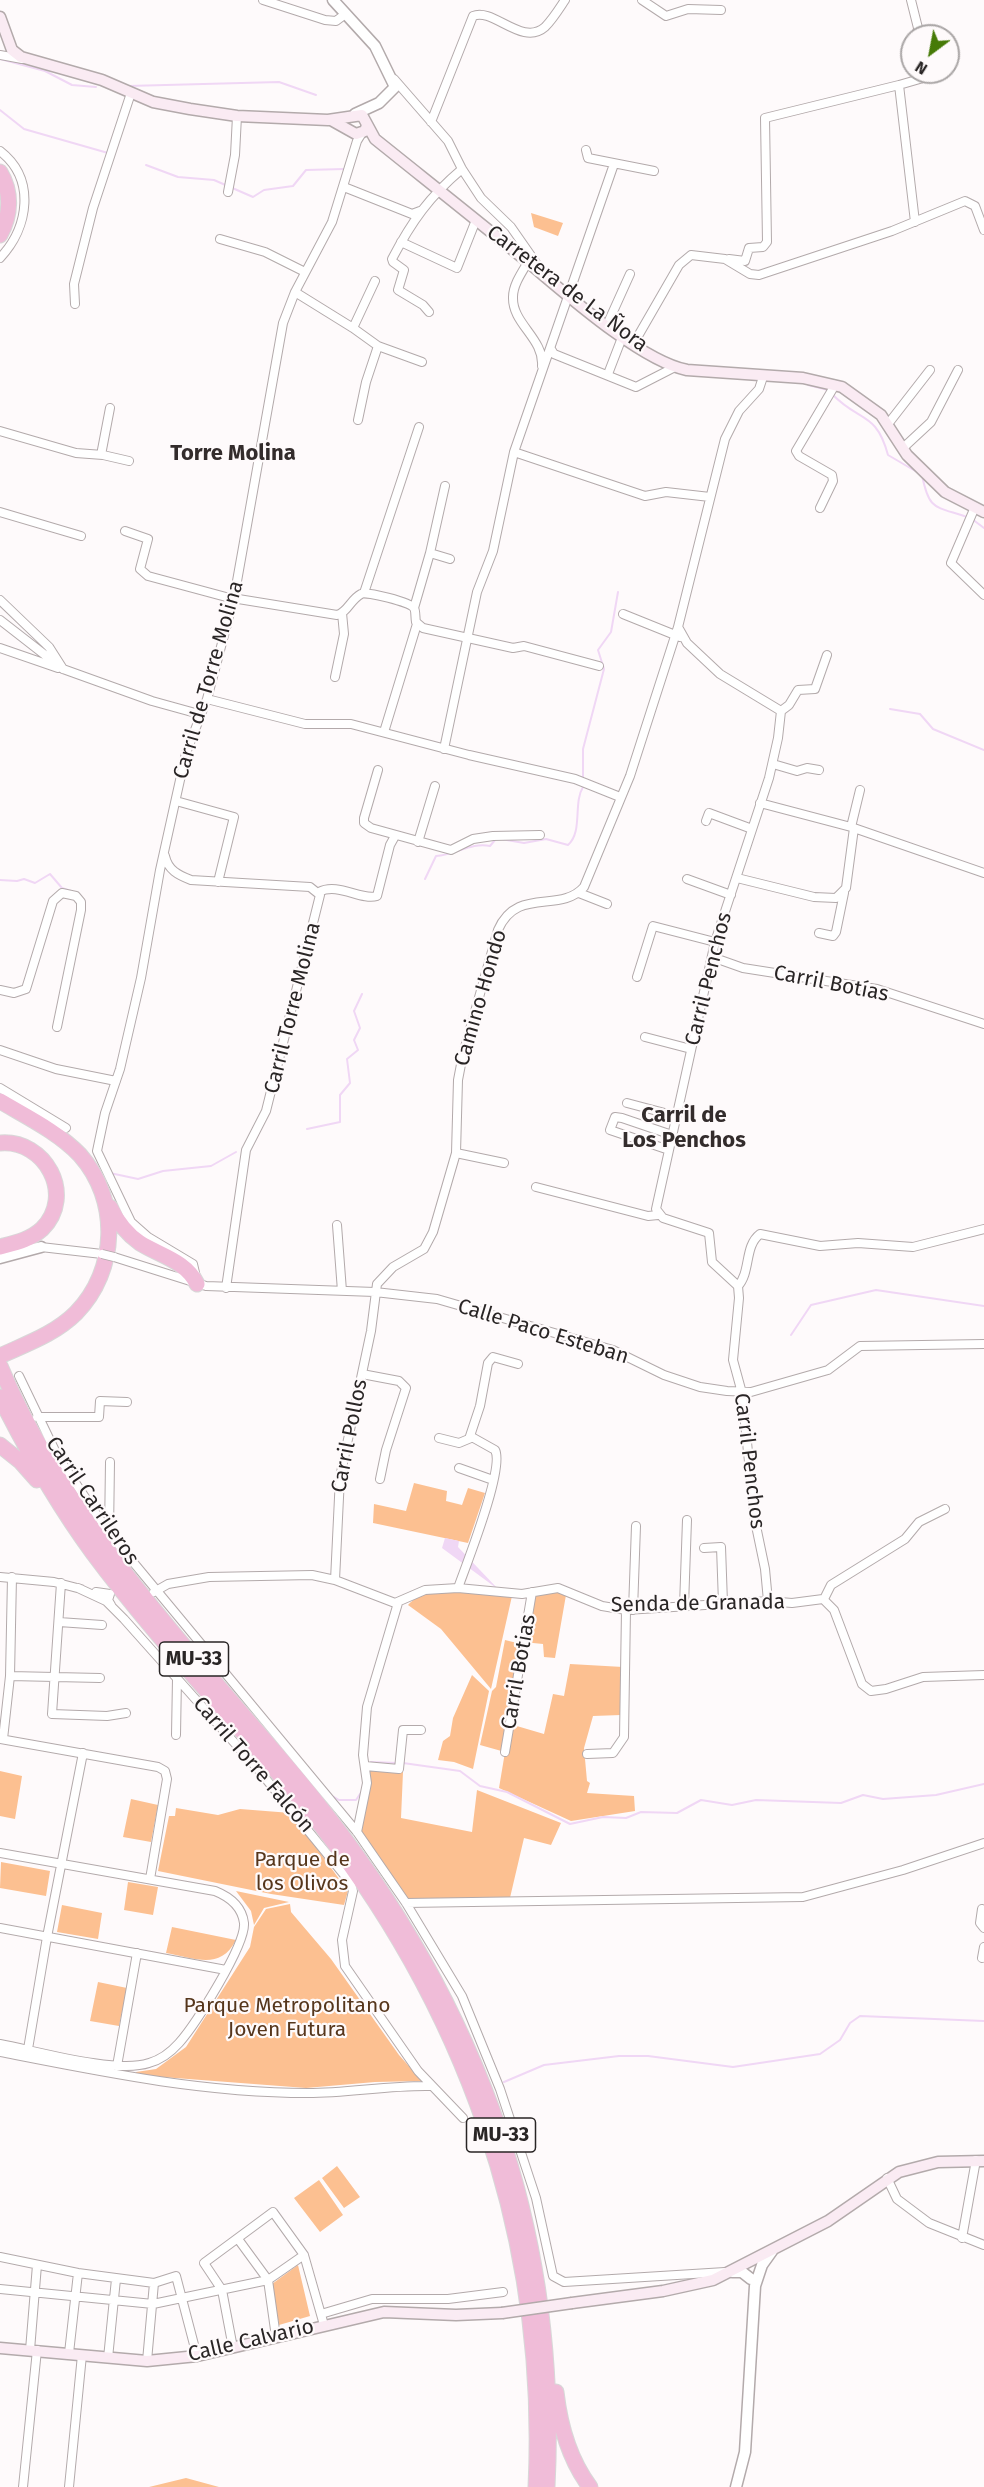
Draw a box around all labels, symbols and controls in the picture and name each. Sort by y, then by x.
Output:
north arrow [900,24,960,84]
text: N [912,57,931,79]
street label: Carretera de La Ñora [481,220,653,358]
district label: Torre Molina [170,441,296,467]
street label: Carril de Torre Molina [169,578,249,782]
street label: Carril Penchos [680,910,738,1048]
street label: Carril Torre Molina [260,920,326,1096]
street label: Camino Hondo [449,927,513,1069]
street label: Carril Botías [771,961,891,1007]
district label: Carril de Los Penchos [622,1103,746,1154]
street label: Calle Paco Esteban [454,1294,632,1370]
street label: Carril Pollos [327,1377,373,1495]
street label: Carril Penchos [728,1392,770,1530]
street label: Carril Carrileros [40,1432,144,1570]
street label: Senda de Granada [611,1590,785,1618]
street label: Carril Botias [496,1613,542,1731]
road number: MU-33 [160,1642,228,1676]
street label: Carril Torre Falcón [187,1692,319,1838]
park label: Parque de los Olivos [254,1847,350,1897]
park label: Parque Metropolitano Joven Futura [183,1993,391,2043]
road number: MU-33 [466,2118,536,2152]
street label: Calle Calvario [186,2314,316,2368]

